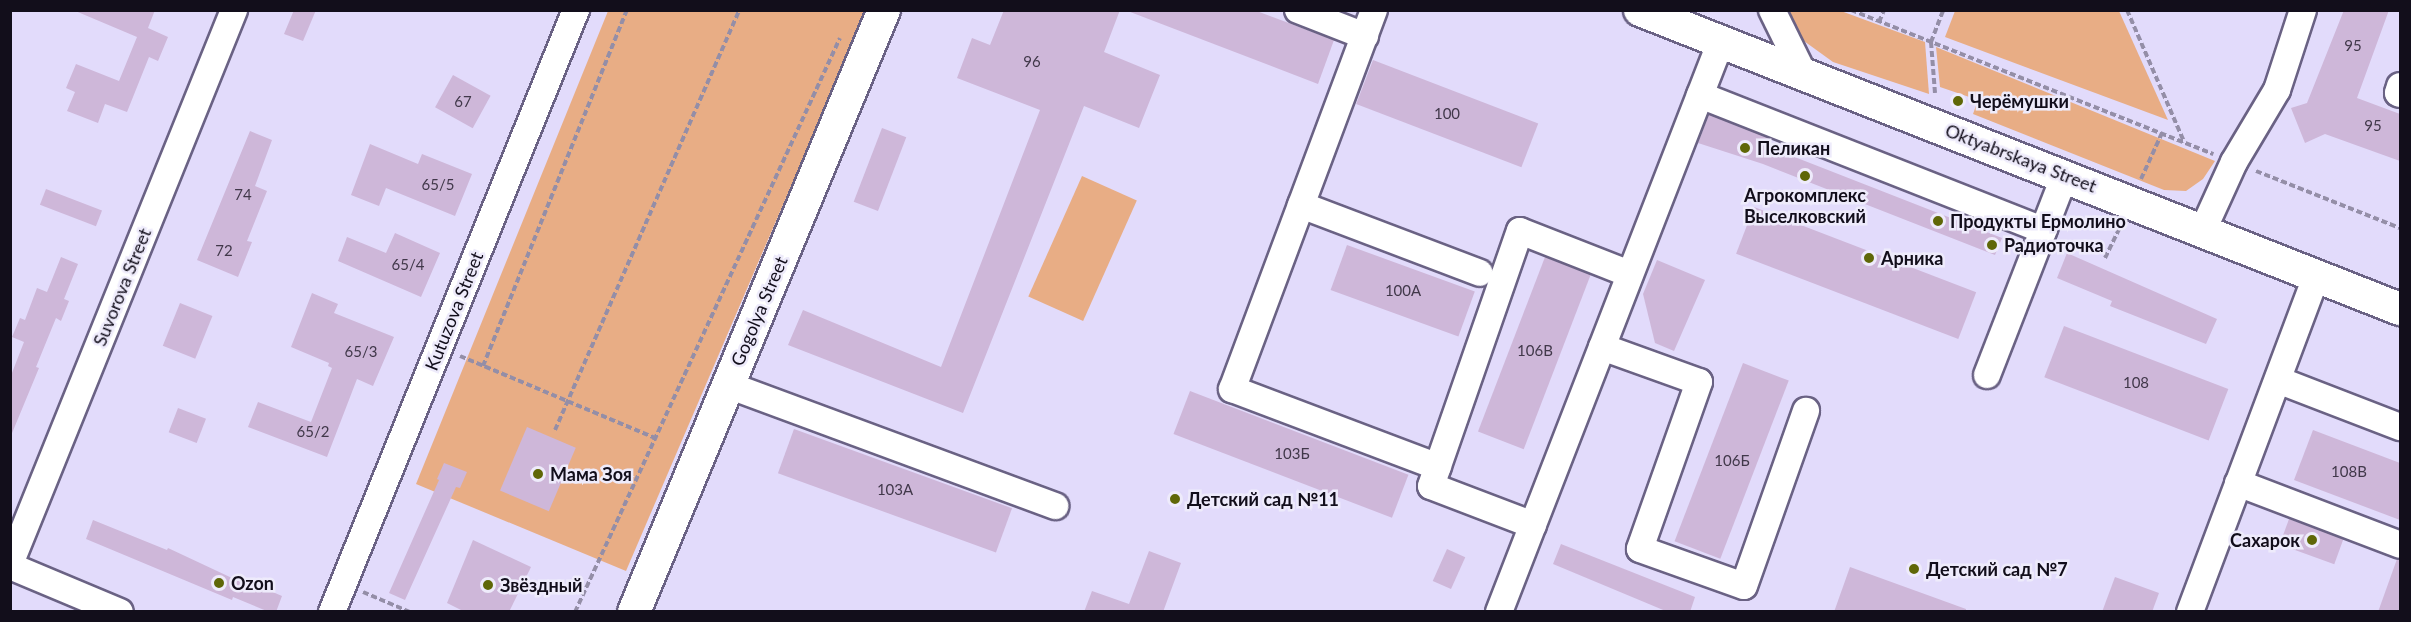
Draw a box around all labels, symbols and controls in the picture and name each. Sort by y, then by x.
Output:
house number: 95 [2344,37,2362,55]
house number: 96 [1023,53,1041,71]
place label: Черёмушки [1970,90,2069,112]
house number: 67 [454,93,472,111]
marker: Черёмушки [1951,94,1965,108]
house number: 100 [1434,105,1460,123]
house number: 95 [2364,117,2382,135]
street label: Oktyabrskaya Street [1942,119,2100,197]
place label: Пеликан [1757,137,1830,159]
marker: Пеликан [1738,141,1752,155]
marker: Агрокомплекс Выселковский [1798,169,1812,183]
house number: 65/5 [422,176,454,194]
place label: Агрокомплекс Выселковский [1744,185,1866,228]
house number: 74 [234,186,252,204]
place label: Продукты Ермолино [1950,210,2126,232]
marker: Продукты Ермолино [1931,214,1945,228]
street label: Suvorova Street [89,225,155,349]
place label: Радиоточка [2004,234,2104,256]
marker: Радиоточка [1985,238,1999,252]
house number: 72 [215,242,233,260]
place label: Арника [1881,247,1943,269]
street label: Kutuzova Street [420,249,488,373]
marker: Арника [1862,251,1876,265]
street label: Gogolya Street [726,253,792,369]
house number: 65/4 [392,256,424,274]
house number: 100А [1385,282,1421,300]
house number: 106В [1517,342,1553,360]
house number: 65/3 [345,343,377,361]
house number: 108 [2123,374,2149,392]
house number: 65/2 [297,423,329,441]
house number: 103Б [1274,445,1310,463]
house number: 106Б [1714,452,1750,470]
place label: Мама Зоя [550,463,632,485]
house number: 108В [2331,463,2367,481]
marker: Мама Зоя [531,467,545,481]
house number: 103А [877,481,913,499]
place label: Детский сад №11 [1187,488,1339,510]
marker: Детский сад №11 [1168,492,1182,506]
place label: Сахарок [2230,529,2300,551]
marker: Сахарок [2305,533,2319,547]
place label: Детский сад №7 [1926,558,2068,580]
marker: Детский сад №7 [1907,562,1921,576]
place label: Ozon [231,572,274,594]
place label: Звёздный [500,574,583,596]
marker: Ozon [212,576,226,590]
marker: Звёздный [481,578,495,592]

